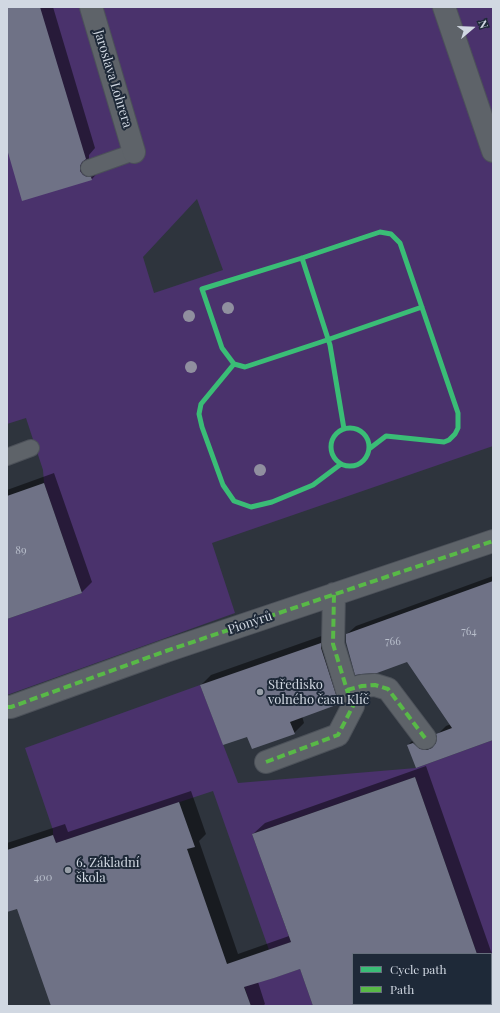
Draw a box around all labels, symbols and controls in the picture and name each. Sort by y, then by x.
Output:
north arrow [452,8,492,48]
text: N [475,18,492,30]
street label: Jaroslava Lohrera [91,28,135,130]
house number: 89 [15,544,27,558]
street label: Pionýrů [226,608,274,638]
house number: 764 [461,625,477,639]
house number: 766 [385,635,401,649]
place label: Středisko volného času Klíč [268,677,369,708]
marker: Středisko volného času Klíč [255,687,265,697]
place label: 6. Základní škola [76,855,140,886]
marker: 6. Základní škola [63,865,73,875]
house number: 400 [34,871,52,885]
legend [352,953,492,1005]
text: Cycle path [390,961,447,977]
text: Path [390,981,414,997]

